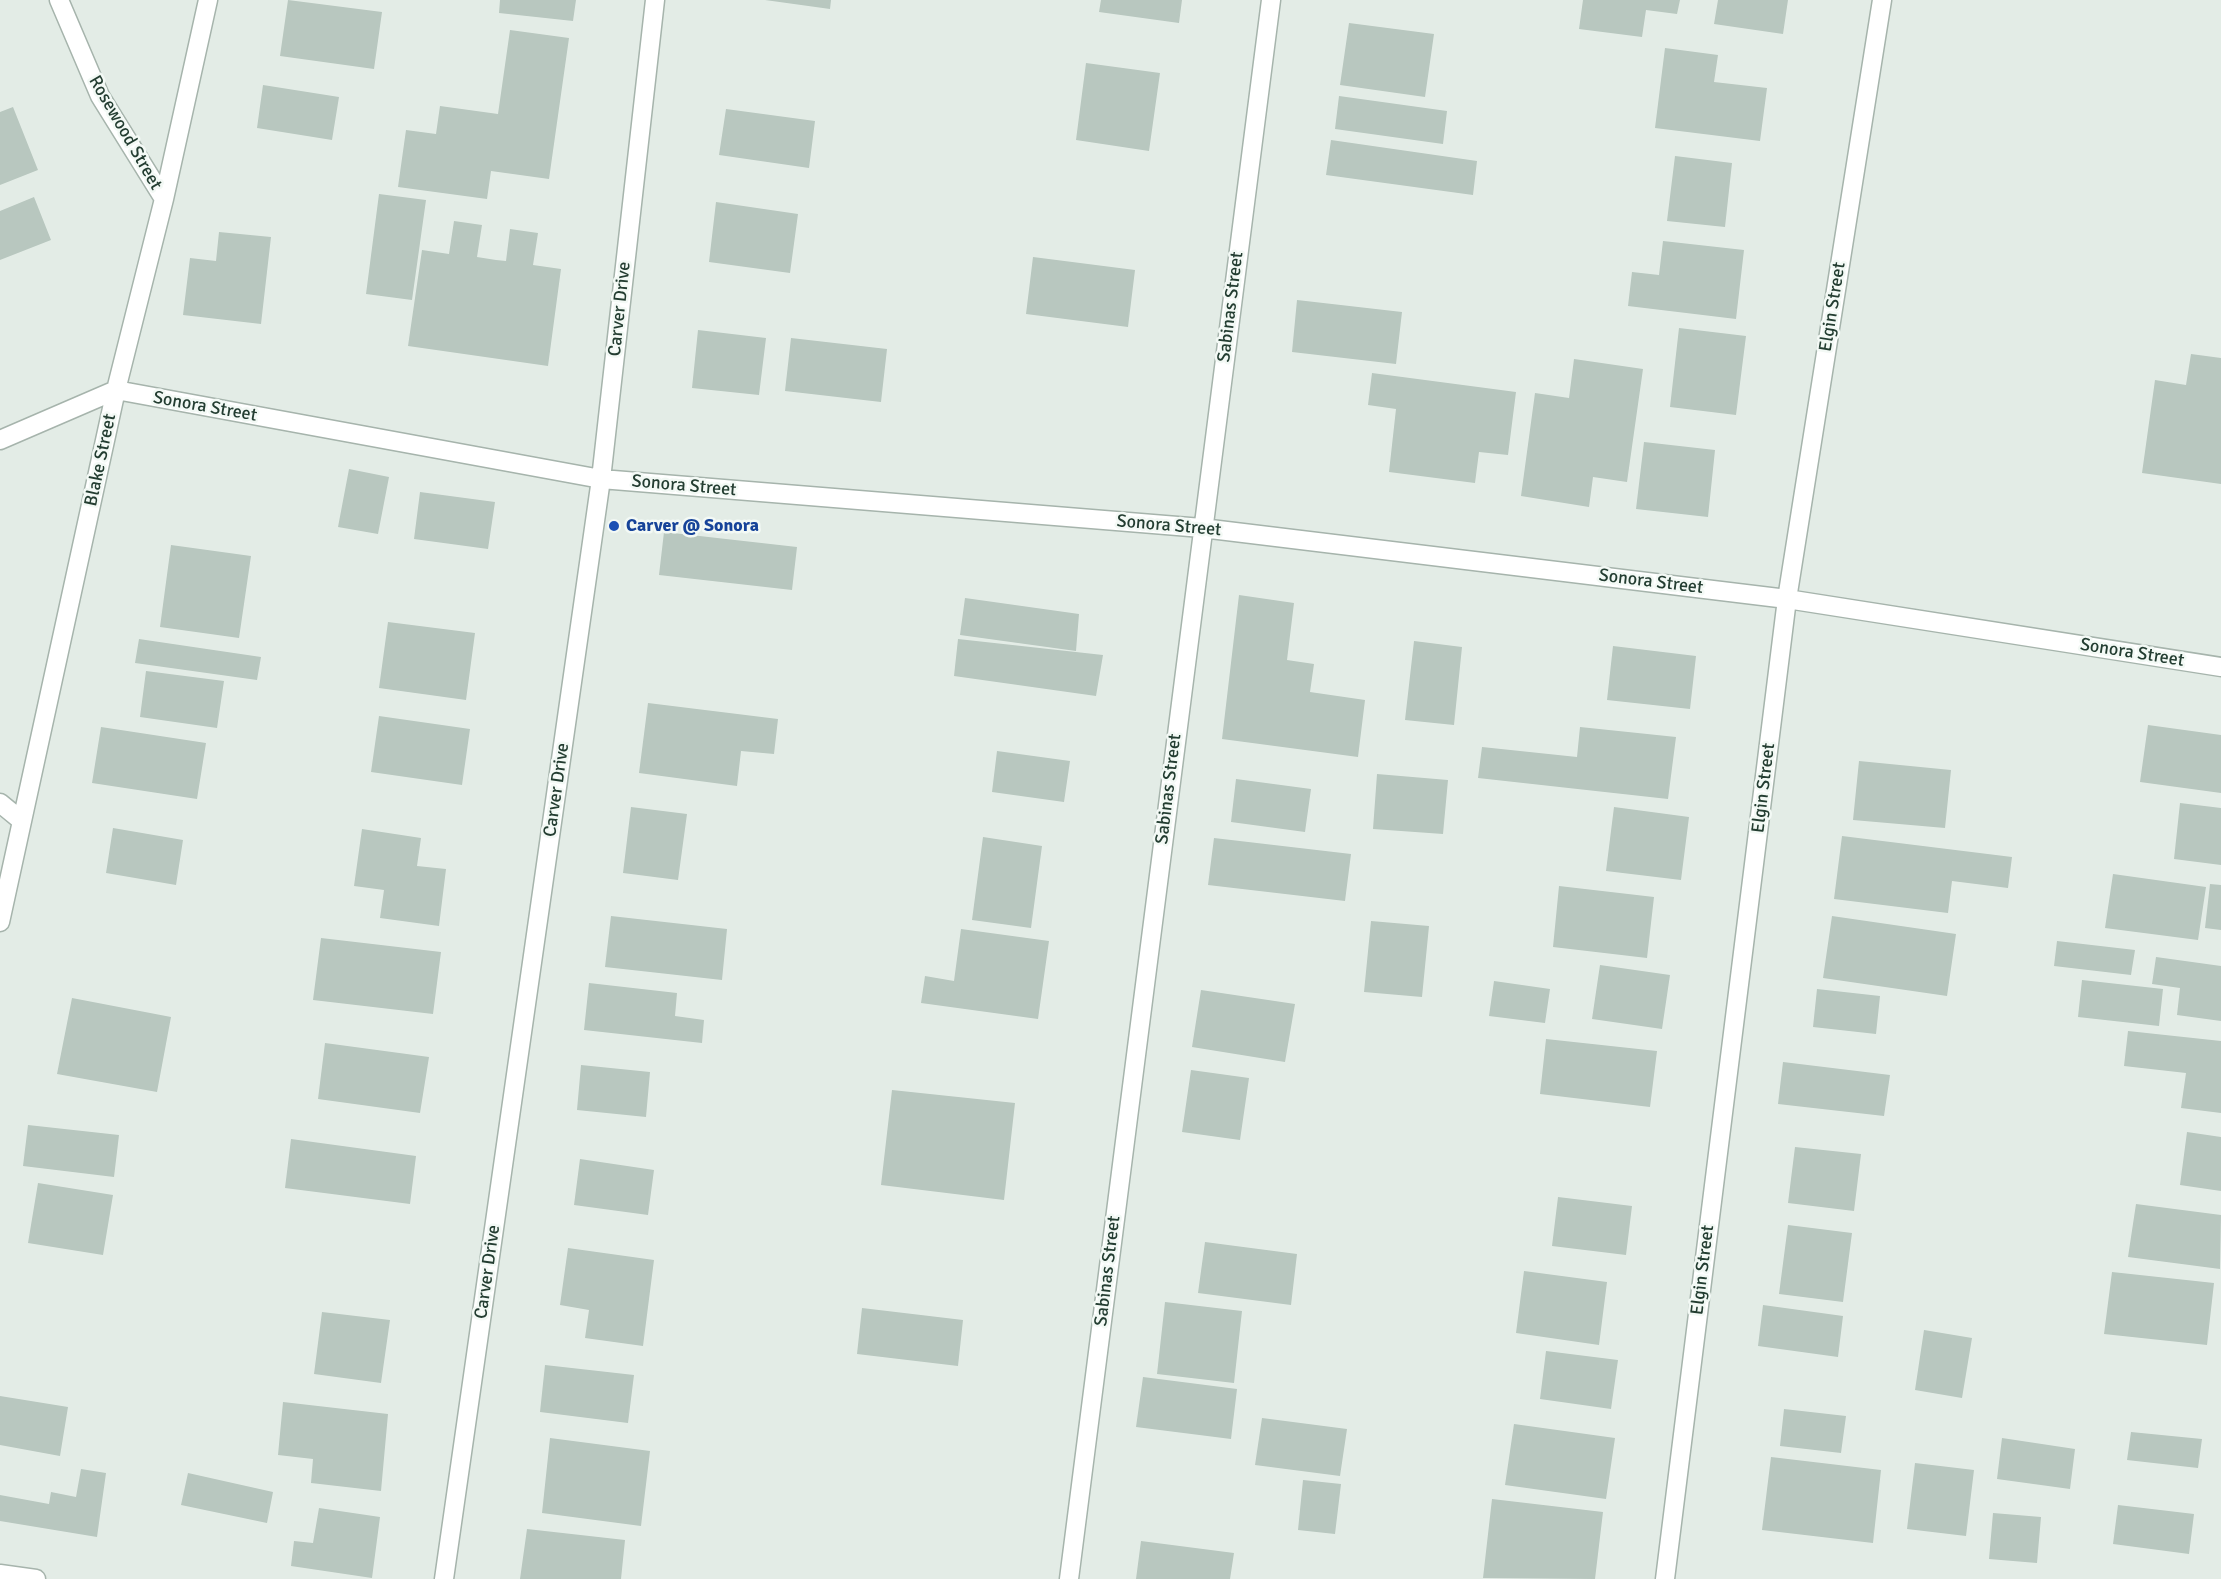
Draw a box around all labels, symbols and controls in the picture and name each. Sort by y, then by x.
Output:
street label: Rosewood Street [84,72,166,194]
street label: Sabinas Street [1214,251,1248,363]
street label: Carver Drive [604,261,636,357]
street label: Elgin Street [1815,261,1851,353]
street label: Sonora Street [151,387,259,427]
street label: Blake Street [81,412,121,508]
street label: Sonora Street [631,471,737,501]
street label: Sonora Street [1116,511,1222,541]
place label: Carver @ Sonora [626,515,759,537]
marker: Carver @ Sonora [607,519,621,533]
street label: Sonora Street [1598,565,1704,599]
street label: Sonora Street [2078,634,2186,672]
street label: Sabinas Street [1152,733,1186,845]
street label: Carver Drive [540,742,574,838]
street label: Elgin Street [1748,742,1780,834]
street label: Sabinas Street [1091,1215,1125,1327]
street label: Carver Drive [471,1224,505,1320]
street label: Elgin Street [1687,1224,1719,1316]

